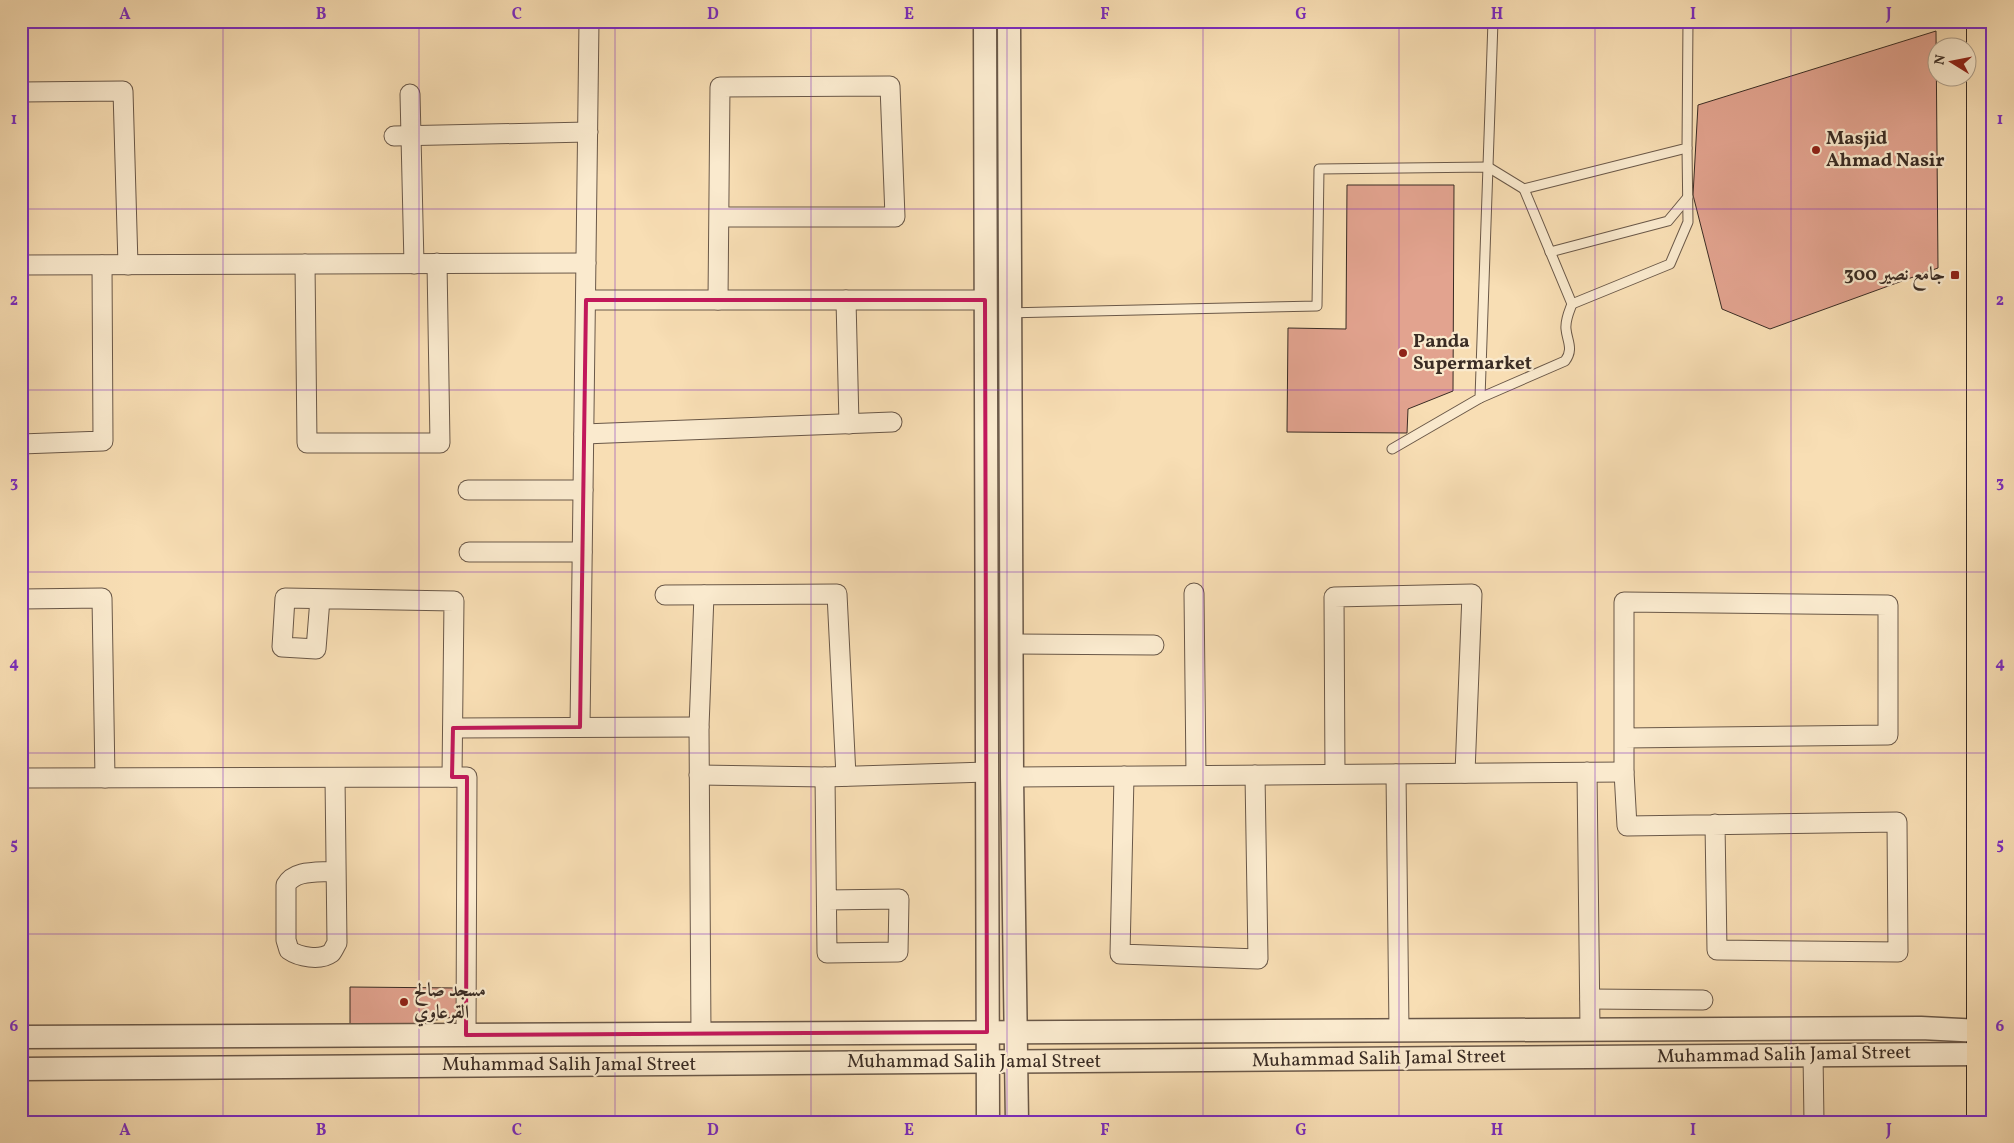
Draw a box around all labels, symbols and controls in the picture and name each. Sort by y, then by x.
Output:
text: A [119,4,131,26]
text: B [316,4,327,26]
text: C [512,4,522,26]
text: D [707,4,719,26]
text: E [904,4,914,26]
text: F [1100,4,1110,26]
text: G [1295,4,1307,26]
text: H [1491,4,1503,26]
text: I [1690,4,1696,26]
text: J [1885,4,1892,26]
north arrow [1926,38,1976,88]
text: N [1930,53,1951,67]
text: 1 [11,109,17,131]
text: 1 [1997,109,2003,131]
place label: Masjid Ahmad Nasir [1826,126,1945,174]
marker: Masjid Ahmad Nasir [1810,144,1822,156]
place label: جامع نصير 300 [1844,262,1945,291]
marker: جامع نصير 300 [1949,269,1961,281]
text: 2 [10,290,18,312]
text: 2 [1996,290,2004,312]
place label: Panda Supermarket [1413,329,1532,377]
marker: Panda Supermarket [1397,347,1409,359]
text: 3 [10,472,18,494]
text: 3 [1996,472,2004,494]
text: 4 [9,653,19,675]
text: 4 [1995,653,2005,675]
text: 5 [10,834,18,856]
text: 5 [1996,834,2004,856]
place label: مسجد صالح القرعاوي [414,978,486,1027]
marker: مسجد صالح القرعاوي [398,996,410,1008]
text: 6 [10,1016,19,1038]
text: 6 [1996,1016,2005,1038]
street label: Muhammad Salih Jamal Street [1657,1040,1912,1070]
street label: Muhammad Salih Jamal Street [1252,1044,1507,1074]
street label: Muhammad Salih Jamal Street [847,1049,1101,1075]
street label: Muhammad Salih Jamal Street [442,1052,696,1078]
text: A [119,1120,131,1142]
text: B [316,1120,327,1142]
text: C [512,1120,522,1142]
text: D [707,1120,719,1142]
text: E [904,1120,914,1142]
text: F [1100,1120,1110,1142]
text: G [1295,1120,1307,1142]
text: H [1491,1120,1503,1142]
text: I [1690,1120,1696,1142]
text: J [1885,1120,1892,1142]

